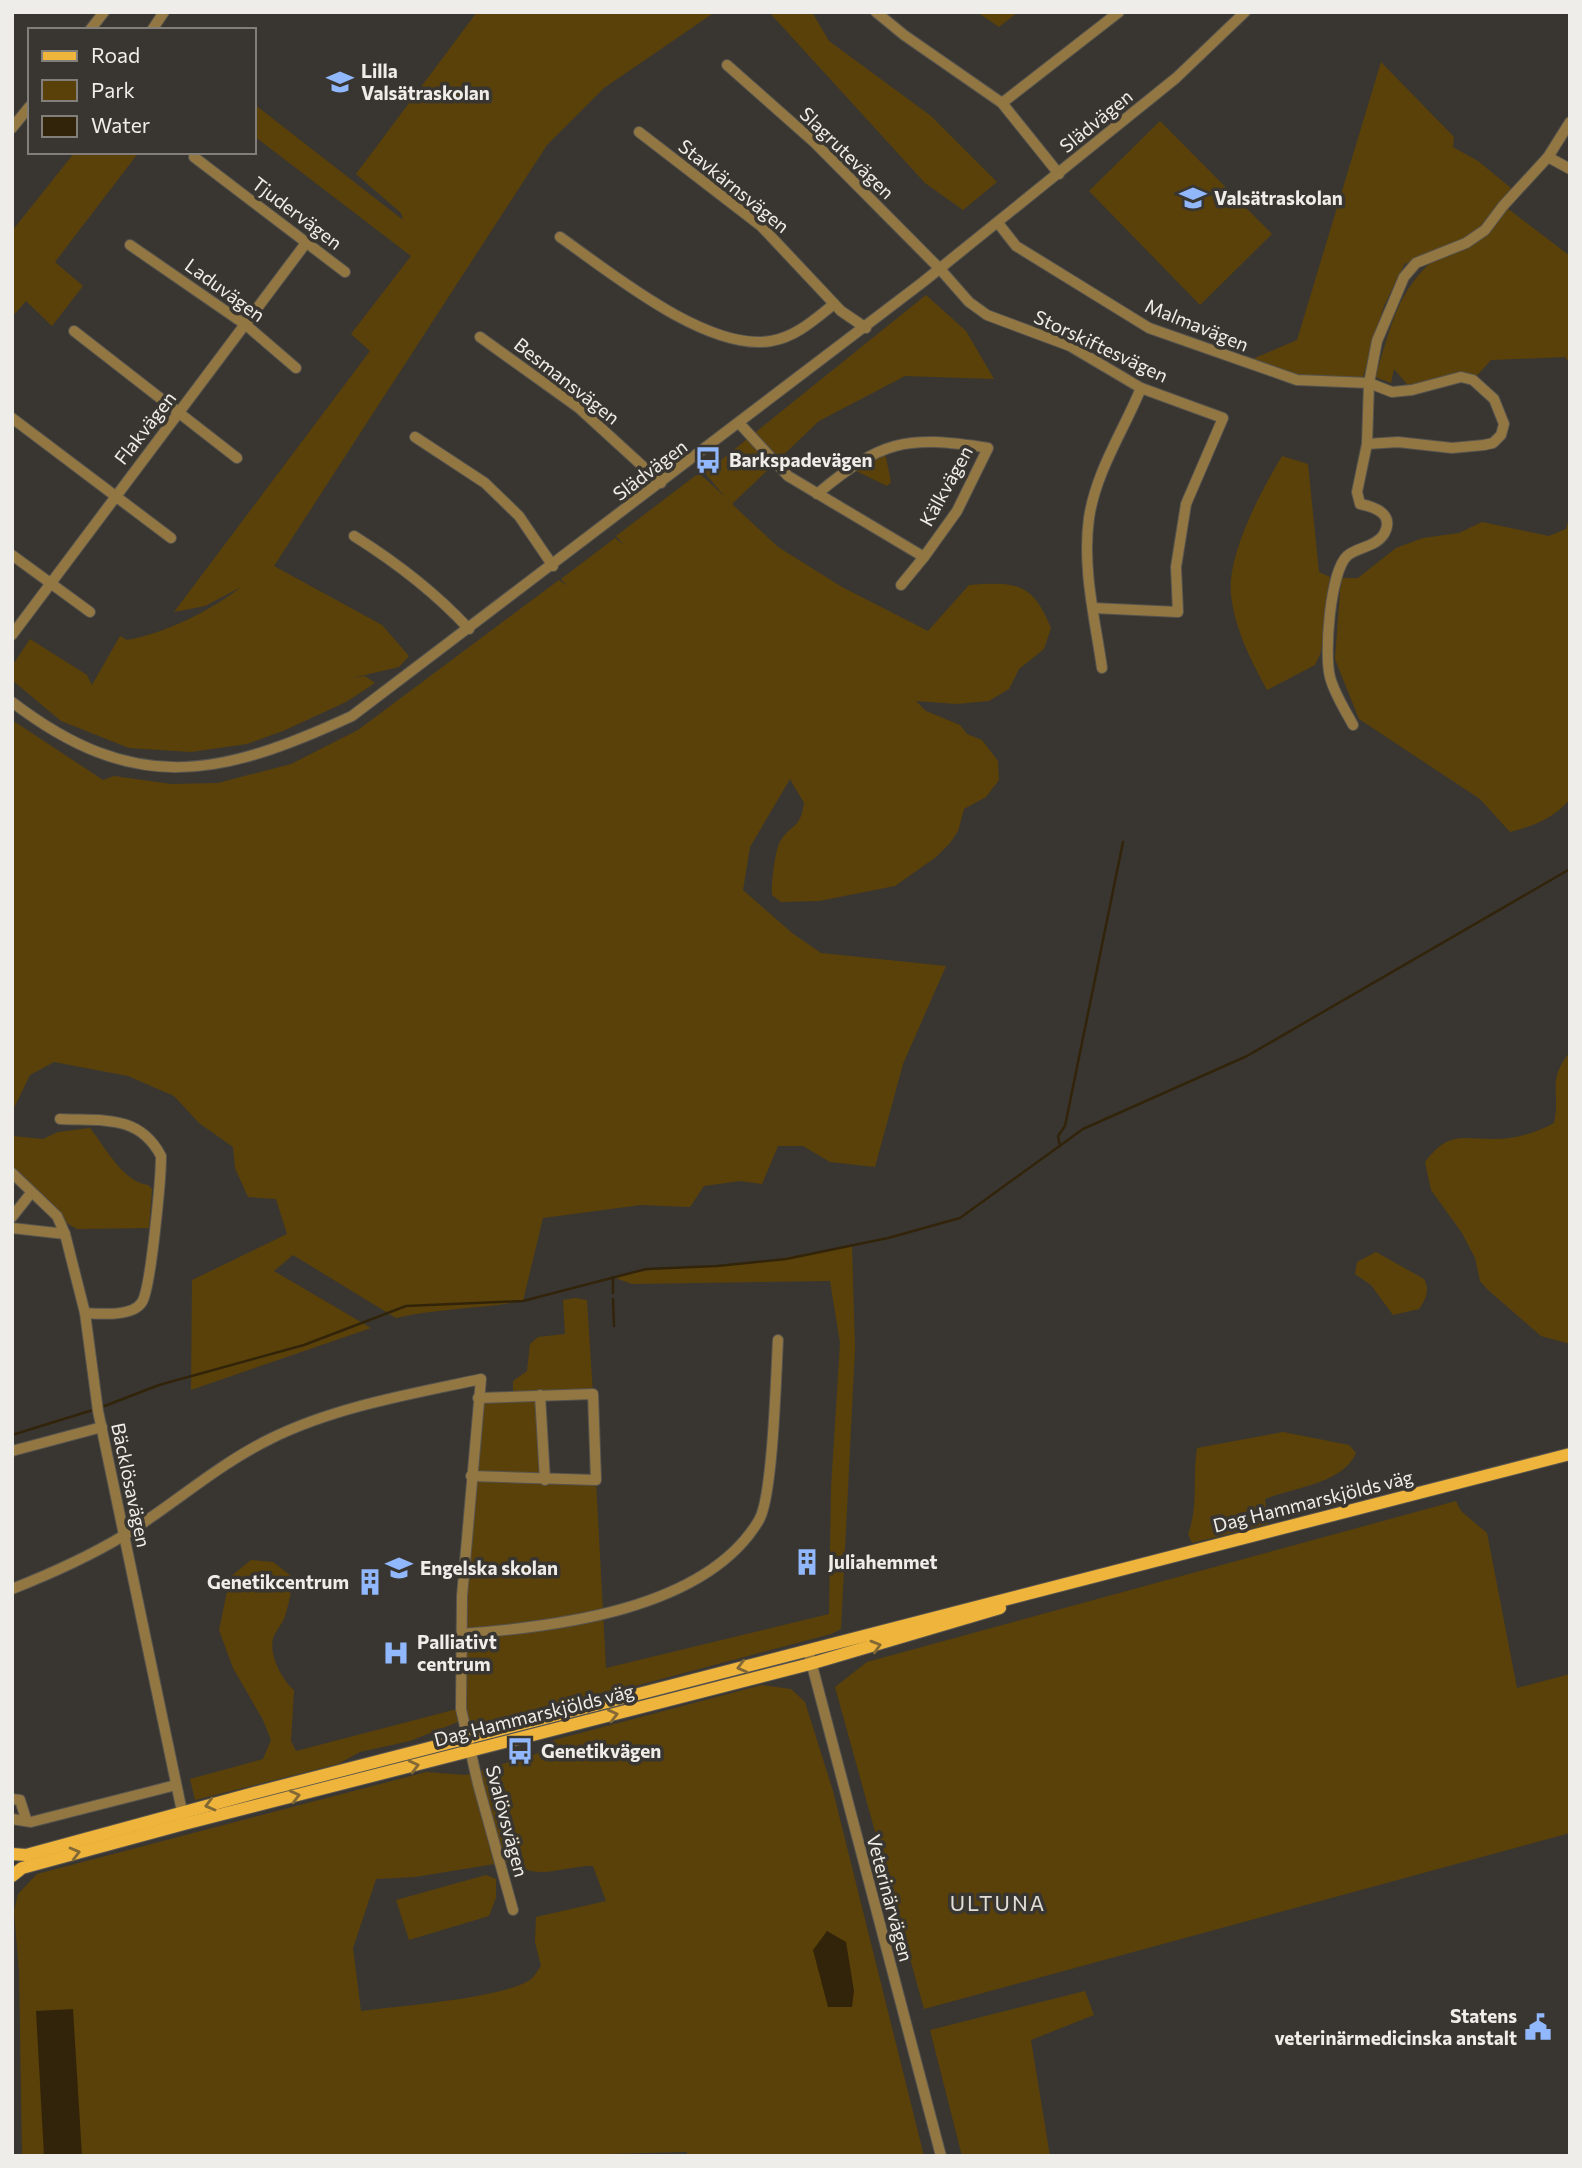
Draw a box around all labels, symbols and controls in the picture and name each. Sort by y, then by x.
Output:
legend [28,28,256,154]
text: Road [91,42,140,67]
place label: Lilla Valsätraskolan [361,59,490,104]
school or university icon: Lilla Valsätraskolan [325,67,355,97]
text: Park [91,77,135,102]
street label: Slädvägen [1055,84,1137,157]
street label: Slagrutevägen [795,102,899,203]
text: Water [91,112,150,137]
street label: Stavkärnsvägen [674,134,794,237]
street label: Tjudervägen [248,171,347,254]
school or university icon: Valsätraskolan [1178,183,1208,213]
place label: Valsätraskolan [1214,186,1343,209]
street label: Laduvägen [181,253,270,326]
street label: Malmavägen [1142,293,1252,356]
street label: Storskiftesvägen [1031,304,1172,387]
street label: Besmansvägen [510,332,625,429]
street label: Flakvägen [109,387,180,469]
street label: Slädvägen [608,434,691,505]
street label: Kälkvägen [914,442,977,530]
bus stop icon: Barkspadevägen [693,445,723,475]
place label: Barkspadevägen [729,448,873,471]
street label: Bäcklösavägen [107,1421,156,1549]
street label: Dag Hammarskjölds väg [1210,1465,1415,1537]
building icon: Juliahemmet [792,1547,822,1577]
place label: Juliahemmet [828,1550,938,1573]
school or university icon: Engelska skolan [384,1553,414,1583]
place label: Engelska skolan [420,1556,558,1579]
building icon: Genetikcentrum [355,1567,385,1597]
place label: Genetikcentrum [207,1570,349,1593]
place label: Palliativt centrum [417,1630,497,1675]
hospital icon: Palliativt centrum [381,1638,411,1668]
one-way arrow [870,1640,882,1654]
one-way arrow [736,1659,748,1674]
street label: Dag Hammarskjölds väg [431,1679,636,1751]
one-way arrow [607,1709,619,1723]
bus stop icon: Genetikvägen [505,1736,535,1766]
place label: Genetikvägen [541,1739,661,1762]
one-way arrow [408,1760,420,1774]
street label: Svalövsvägen [482,1763,533,1879]
one-way arrow [289,1790,301,1804]
one-way arrow [204,1797,216,1811]
street label: Veterinärvägen [862,1832,918,1964]
one-way arrow [69,1847,81,1862]
district label: ULTUNA [950,1890,1046,1915]
place label: Statens veterinärmedicinska anstalt [1274,2004,1517,2049]
public building icon: Statens veterinärmedicinska anstalt [1523,2012,1553,2042]

